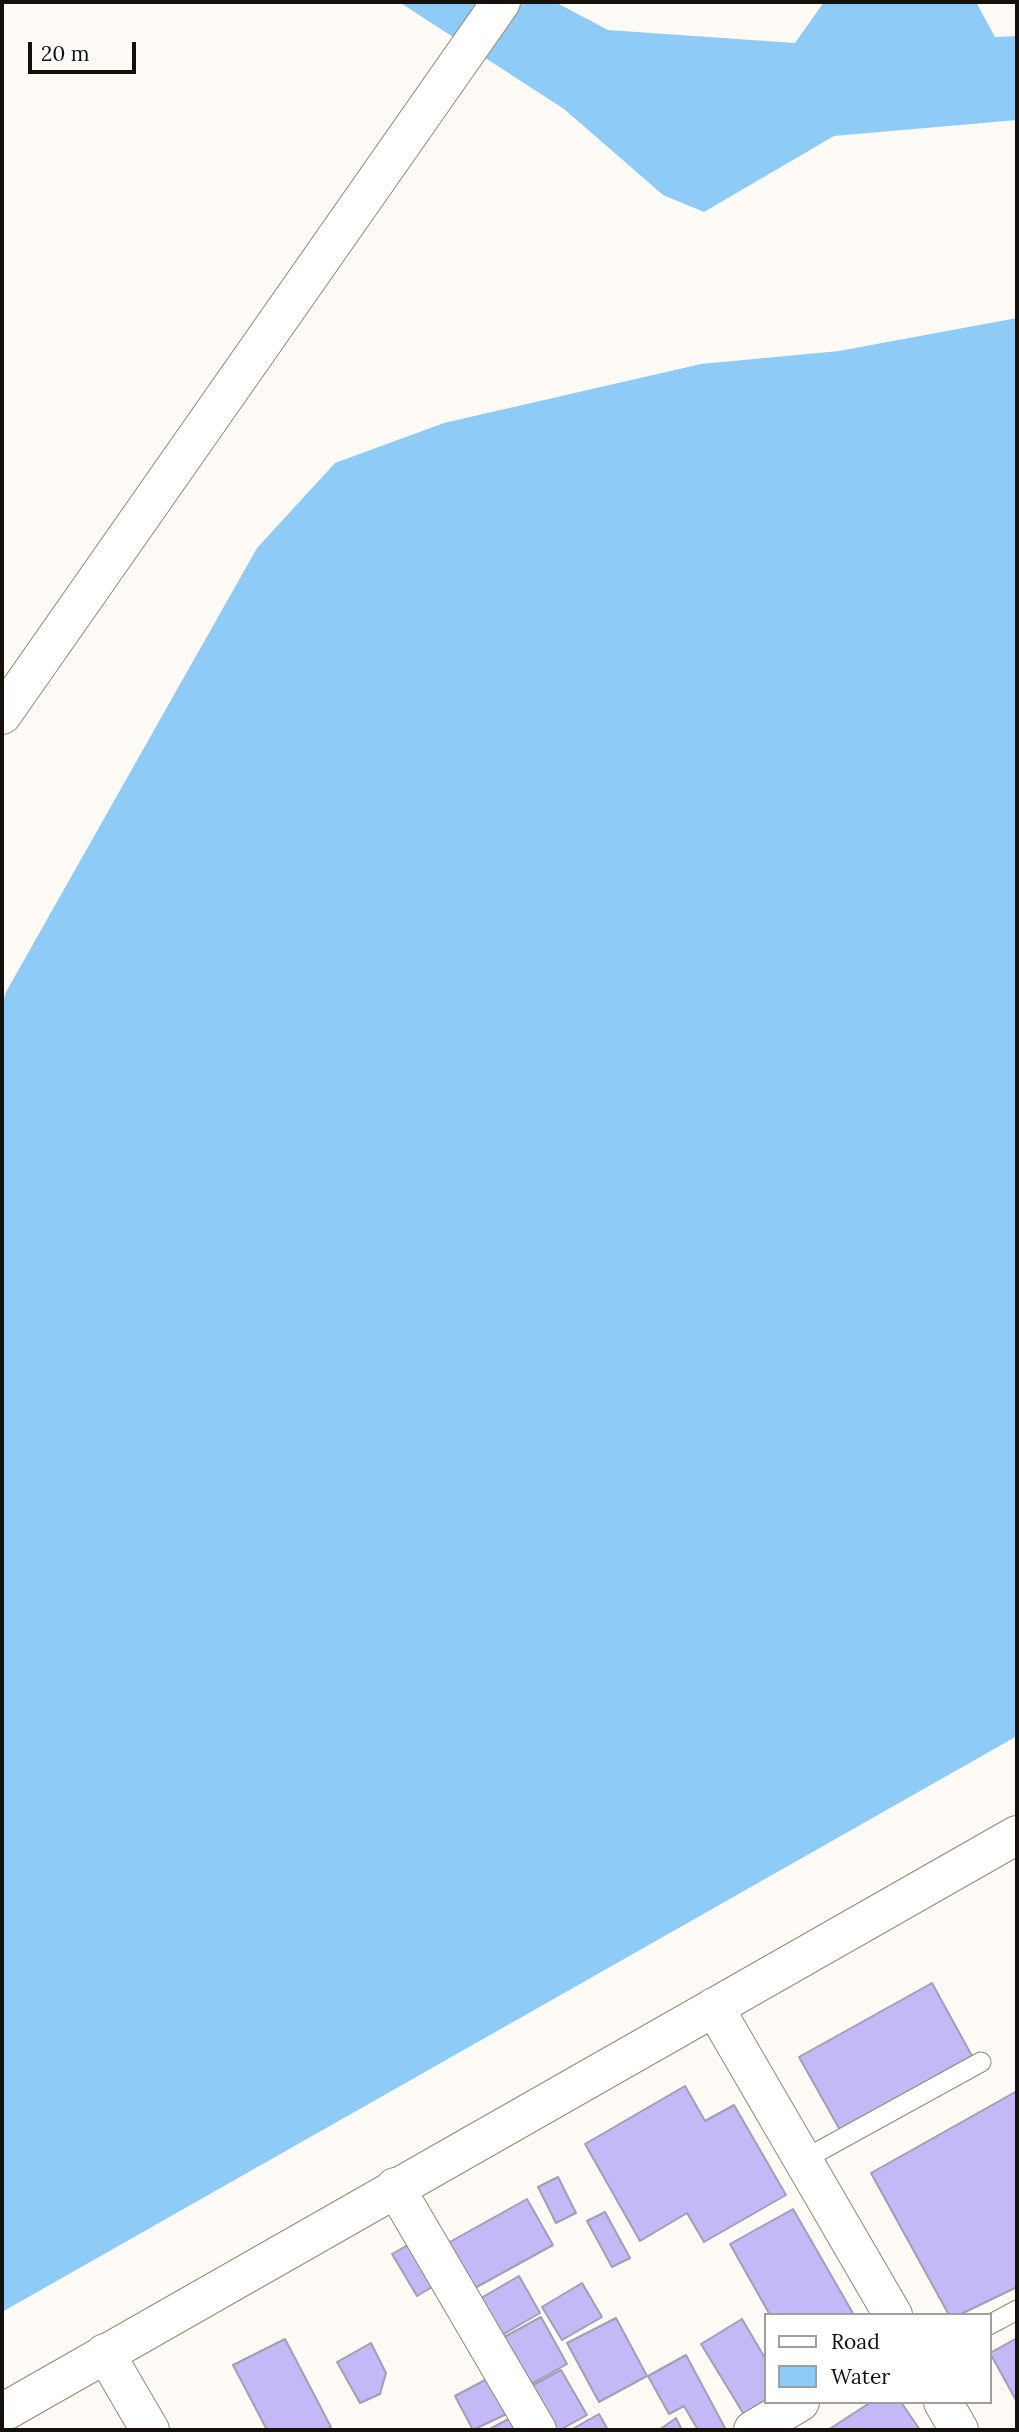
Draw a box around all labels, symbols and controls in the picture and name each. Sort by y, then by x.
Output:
scale bar [32,28,140,72]
text: 20 m [41,40,90,67]
legend [764,2313,991,2404]
text: Road [831,2328,880,2355]
text: Water [831,2363,890,2390]

